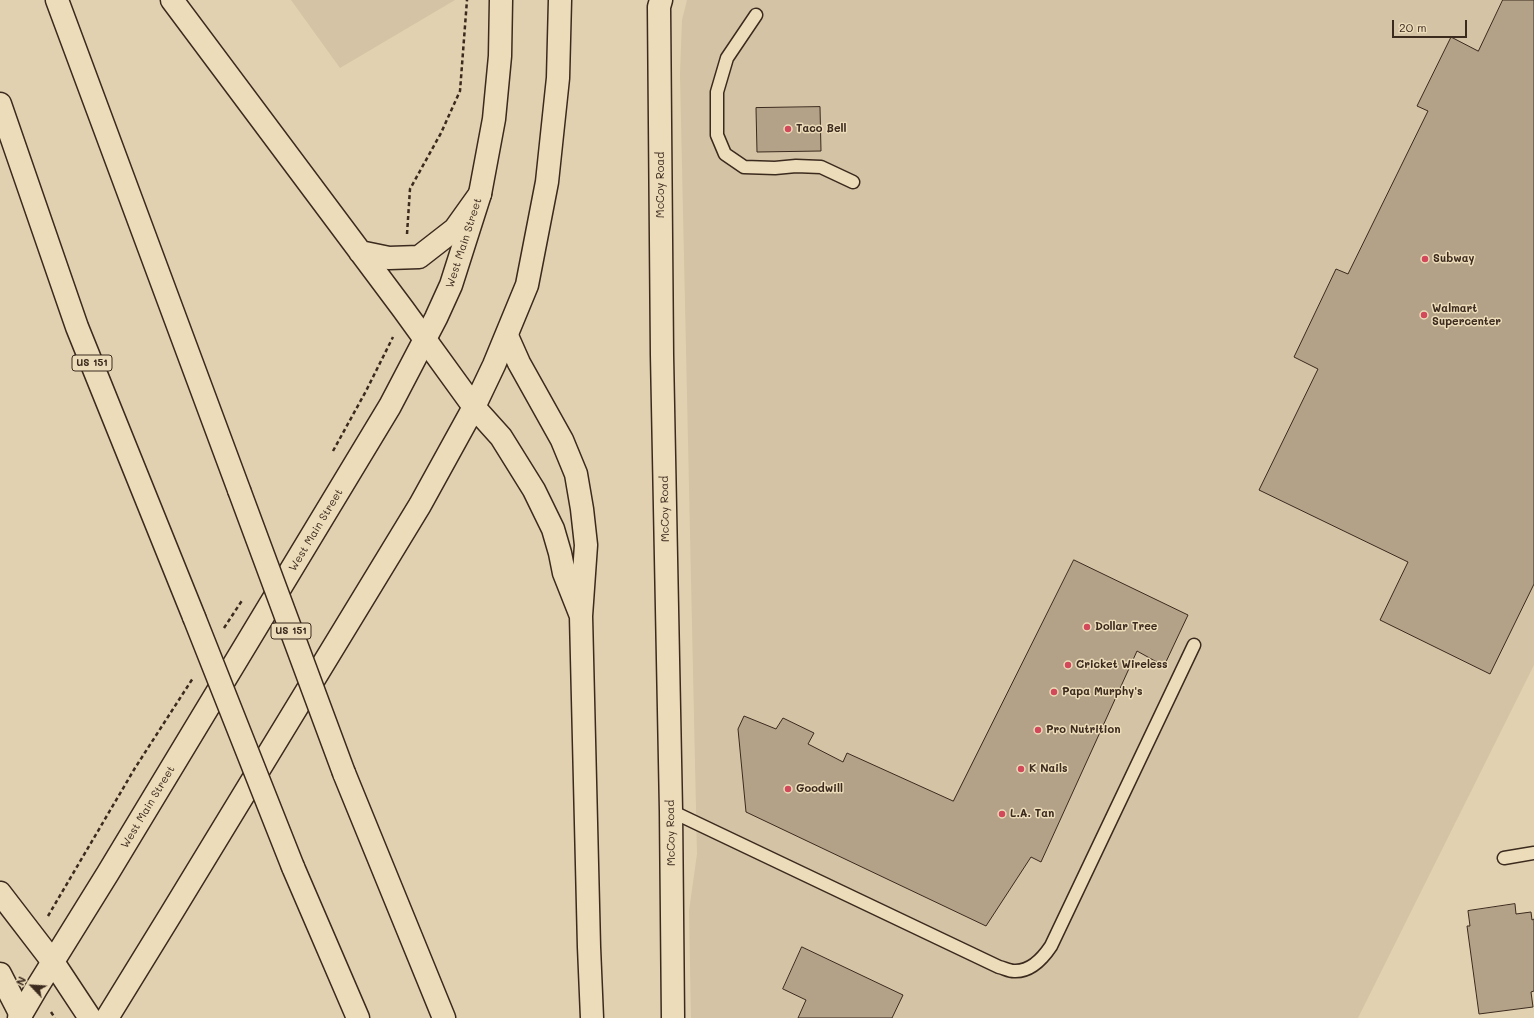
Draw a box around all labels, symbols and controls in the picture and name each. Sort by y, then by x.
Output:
scale bar [1394,12,1469,38]
text: 20 m [1399,19,1427,35]
place label: Taco Bell [796,122,846,136]
marker: Taco Bell [783,124,793,134]
street label: McCoy Road [654,152,668,218]
street label: West Main Street [443,196,485,290]
place label: Subway [1433,252,1474,266]
marker: Subway [1420,254,1430,264]
place label: Walmart Supercenter [1432,302,1501,328]
marker: Walmart Supercenter [1419,310,1429,320]
road number: US 151 [72,355,112,371]
street label: McCoy Road [658,476,672,542]
street label: West Main Street [286,486,346,574]
place label: Dollar Tree [1095,620,1157,634]
marker: Dollar Tree [1082,622,1092,632]
road number: US 151 [271,623,311,639]
place label: Cricket Wireless [1076,658,1168,672]
marker: Cricket Wireless [1063,660,1073,670]
place label: Papa Murphy's [1062,685,1143,699]
marker: Papa Murphy's [1049,687,1059,697]
place label: Pro Nutrition [1046,723,1120,737]
marker: Pro Nutrition [1033,725,1043,735]
place label: K Nails [1029,762,1068,776]
street label: West Main Street [118,763,178,851]
marker: K Nails [1016,764,1026,774]
place label: Goodwill [796,782,843,796]
marker: Goodwill [783,784,793,794]
street label: McCoy Road [664,800,678,866]
place label: L.A. Tan [1010,807,1054,821]
marker: L.A. Tan [997,809,1007,819]
north arrow [12,966,52,1006]
text: N [12,974,29,988]

